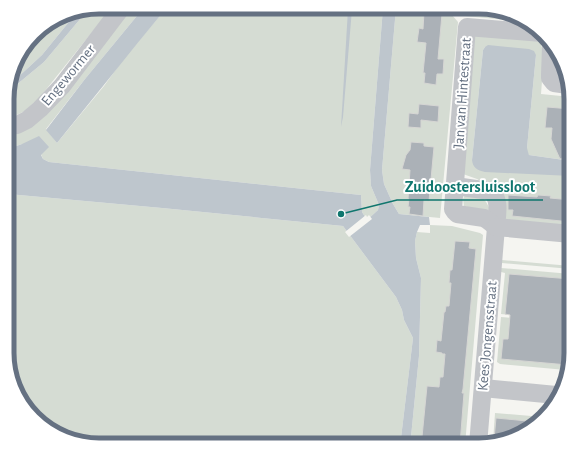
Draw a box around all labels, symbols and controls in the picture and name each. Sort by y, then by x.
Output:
street label: Jan van Hintestraat [451,37,474,149]
street label: Engewormer [39,42,98,109]
callout: Zuidoostersluissloot [397,172,543,200]
text: Zuidoostersluissloot [405,179,536,195]
street label: Kees Jongensstraat [475,280,500,392]

